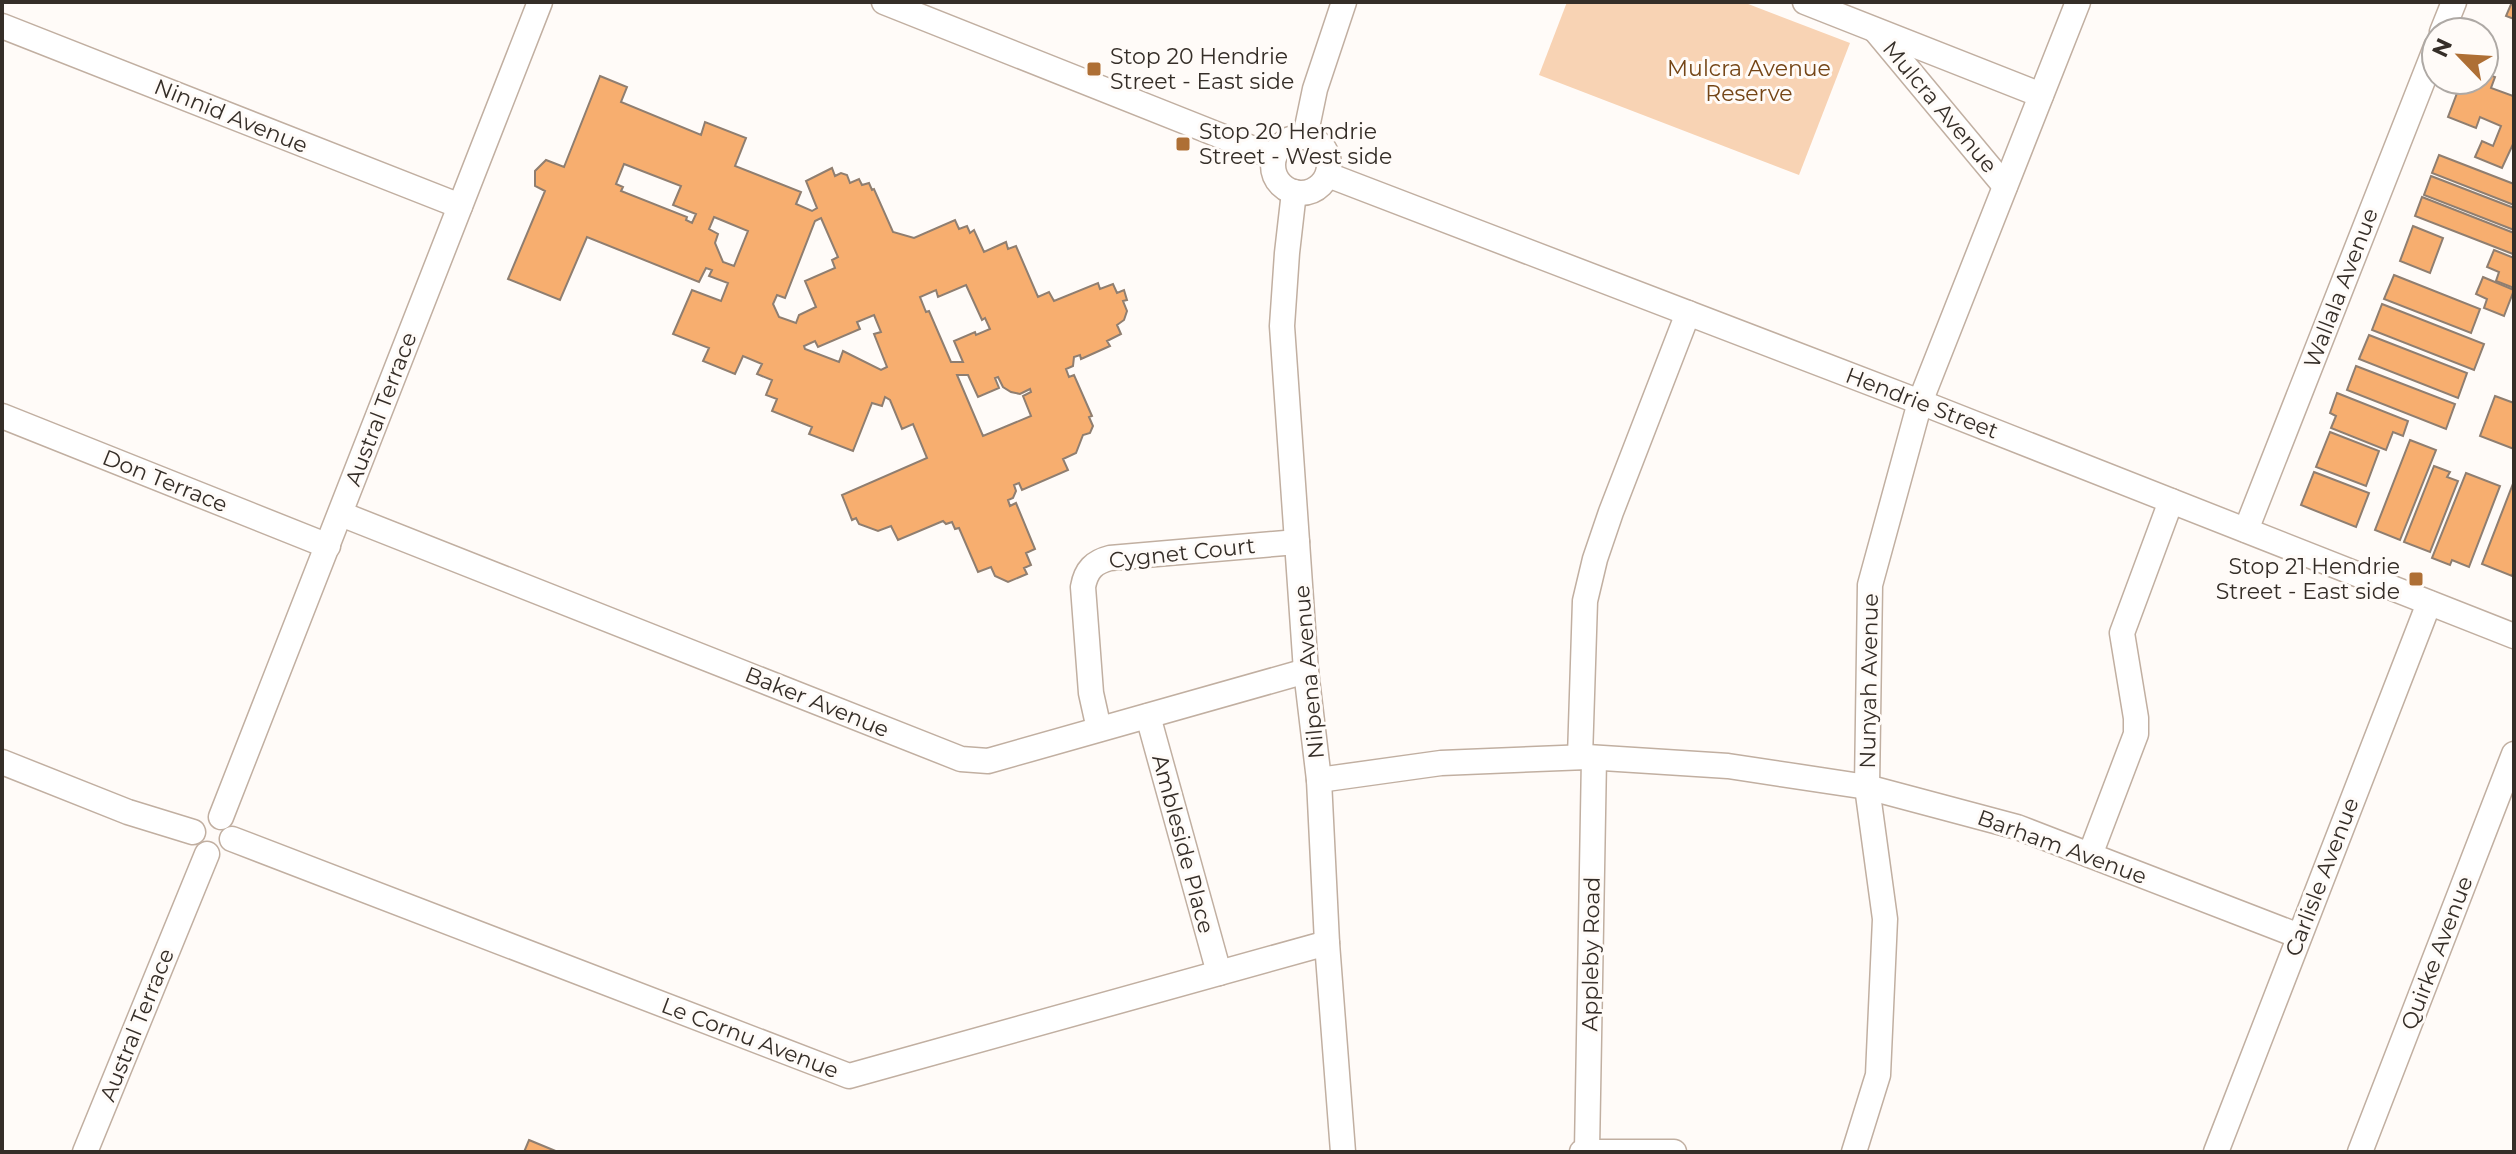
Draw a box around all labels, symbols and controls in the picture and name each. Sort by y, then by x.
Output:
north arrow [2420,16,2500,96]
text: N [2426,34,2458,62]
street label: Mulcra Avenue [1877,36,2003,178]
place label: Stop 20 Hendrie Street - East side [1110,43,1294,95]
park label: Mulcra Avenue Reserve [1667,55,1831,107]
marker: Stop 20 Hendrie Street - East side [1085,60,1103,78]
street label: Ninnid Avenue [150,73,312,159]
place label: Stop 20 Hendrie Street - West side [1199,118,1392,170]
marker: Stop 20 Hendrie Street - West side [1174,135,1192,153]
street label: Wallala Avenue [2298,204,2384,372]
street label: Austral Terrace [339,328,423,490]
street label: Hendrie Street [1842,362,2002,444]
street label: Don Terrace [99,444,231,518]
street label: Cygnet Court [1108,532,1257,574]
place label: Stop 21 Hendrie Street - East side [2216,553,2400,605]
marker: Stop 21 Hendrie Street - East side [2407,570,2425,588]
street label: Nilpena Avenue [1288,584,1330,760]
street label: Nunyah Avenue [1854,593,1884,769]
street label: Baker Avenue [741,661,893,743]
street label: Ambleside Place [1146,752,1220,936]
street label: Carlisle Avenue [2279,794,2365,960]
street label: Barham Avenue [1974,804,2150,890]
street label: Quirke Avenue [2395,872,2479,1034]
street label: Appleby Road [1576,876,1606,1032]
street label: Austral Terrace [94,945,180,1105]
street label: Le Cornu Avenue [657,992,843,1084]

